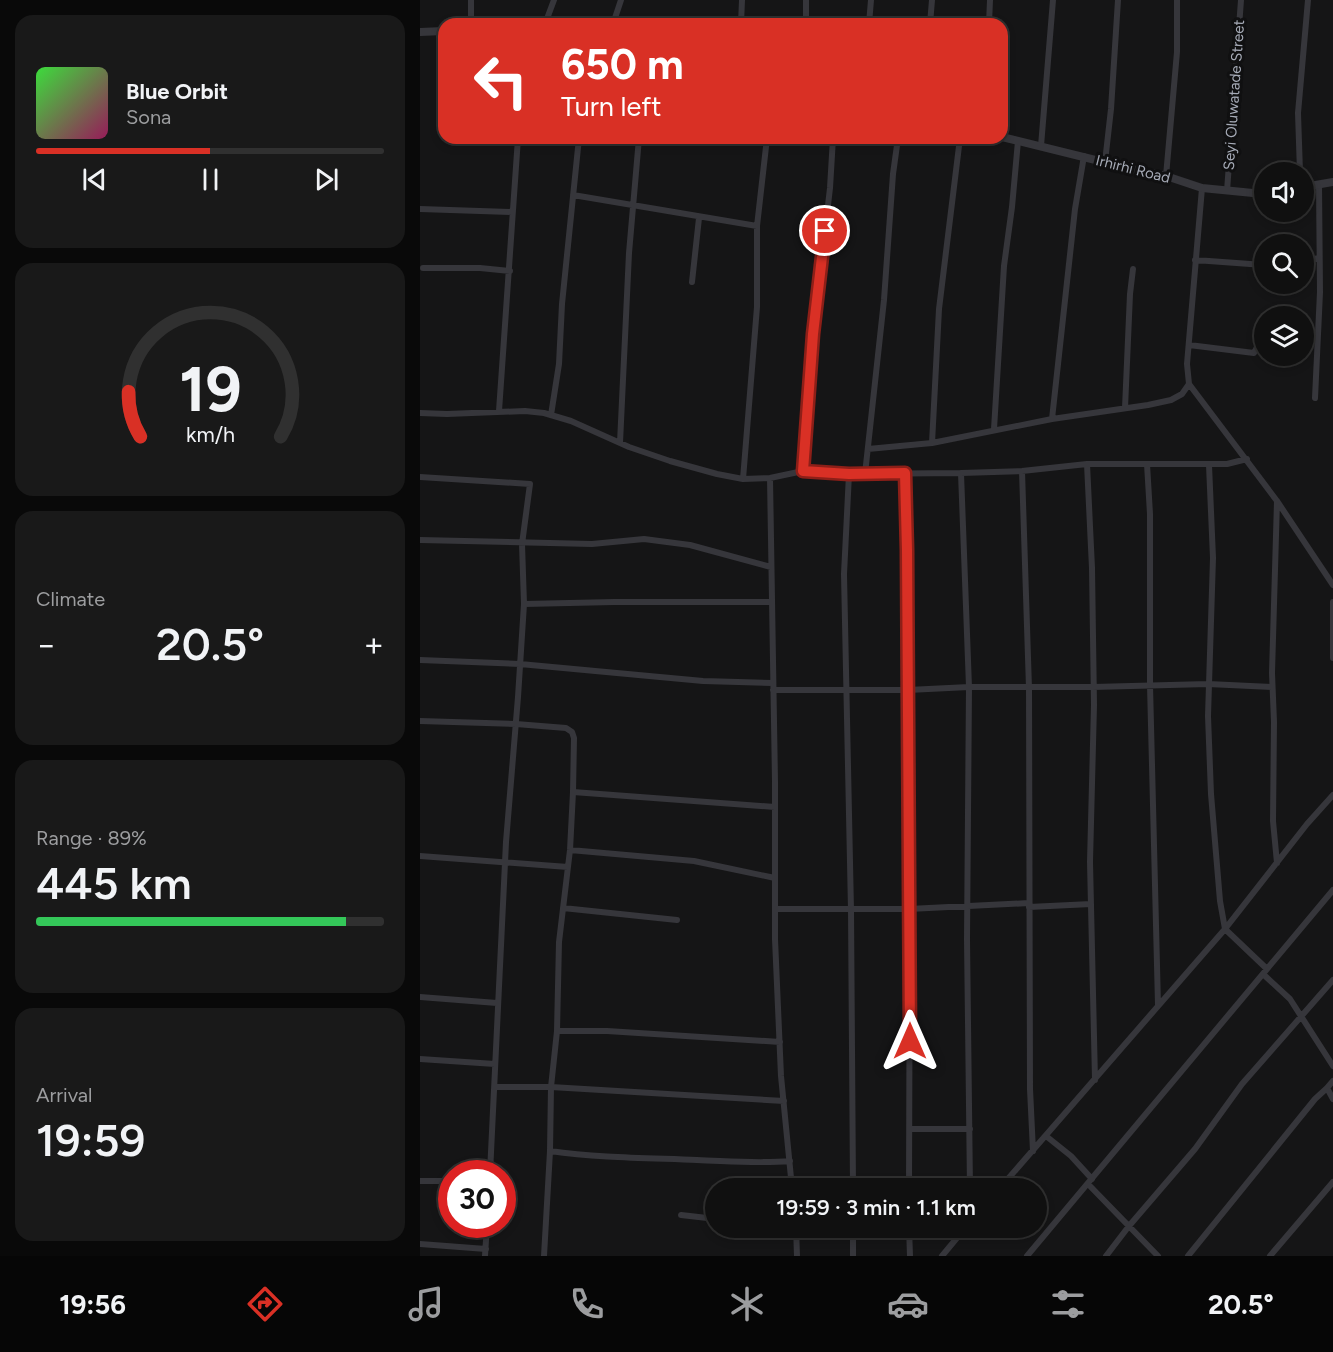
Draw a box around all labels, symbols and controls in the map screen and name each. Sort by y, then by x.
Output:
street label: Seyi Oluwatade Street [1220,19,1248,171]
text: 650 m [561,39,684,90]
icon: left [462,42,540,120]
text: Blue Orbit [126,78,228,105]
text: Turn left [561,90,661,123]
text: Sona [126,105,171,129]
street label: Irhirhi Road [1094,151,1172,187]
map controls [1254,162,1314,366]
button: sound [1254,162,1314,222]
icon: previous [78,163,111,196]
icon: pause [194,163,227,196]
icon: next [310,163,343,196]
pin [799,205,850,256]
icon: arrive [808,214,841,247]
button: search [1254,234,1314,294]
button: layers [1254,306,1314,366]
text: 19 [179,352,241,427]
text: km/h [186,422,234,447]
text: Climate [36,587,105,611]
text: 20.5° [156,617,264,671]
text: − [36,625,57,664]
text: + [363,625,384,664]
text: Range · 89% [36,826,147,850]
text: 445 km [36,856,192,910]
position arrow [878,1009,942,1073]
text: Arrival [36,1083,92,1107]
text: 19:59 [36,1113,145,1167]
speed limit sign: 30 [438,1160,516,1238]
text: 19:59 · 3 min · 1.1 km [776,1194,976,1221]
icon: directions [244,1283,286,1325]
icon: music [405,1283,447,1325]
icon: phone [566,1283,608,1325]
icon: climate [726,1283,768,1325]
icon: car [887,1283,929,1325]
icon: filters [1047,1283,1089,1325]
text: 19:56 [59,1288,126,1321]
text: 20.5° [1208,1288,1274,1321]

